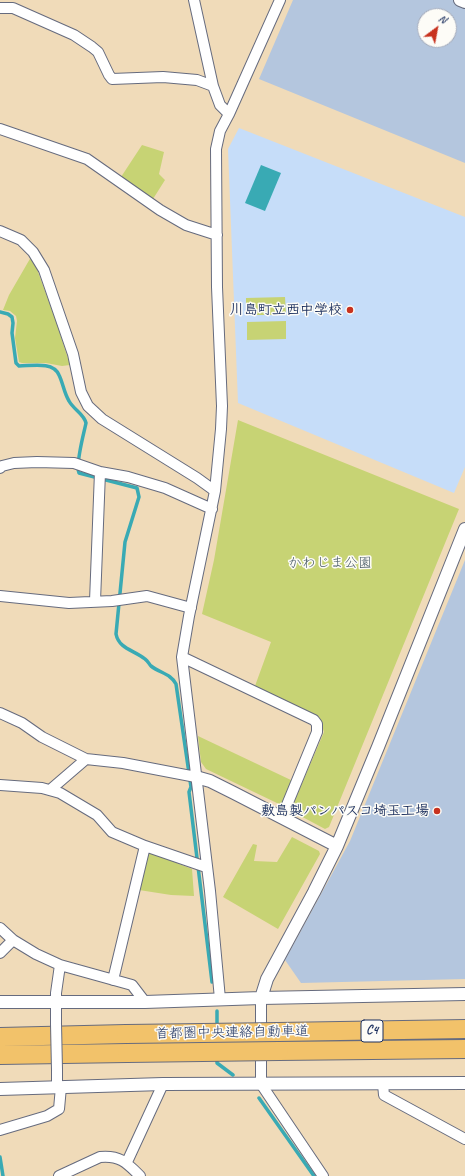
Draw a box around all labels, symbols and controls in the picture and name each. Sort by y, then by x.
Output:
north arrow [417,8,457,48]
text: N [436,11,449,26]
place label: 川島町立西中学校 [230,302,342,318]
marker: 川島町立西中学校 [345,305,355,315]
park label: かわじま公園 [288,555,372,571]
place label: 敷島製パンパスコ埼玉工場 [261,803,429,819]
marker: 敷島製パンパスコ埼玉工場 [432,806,442,816]
road number: C4 [361,1020,383,1042]
street label: 首都圏中央連絡自動車道 [155,1023,309,1043]

